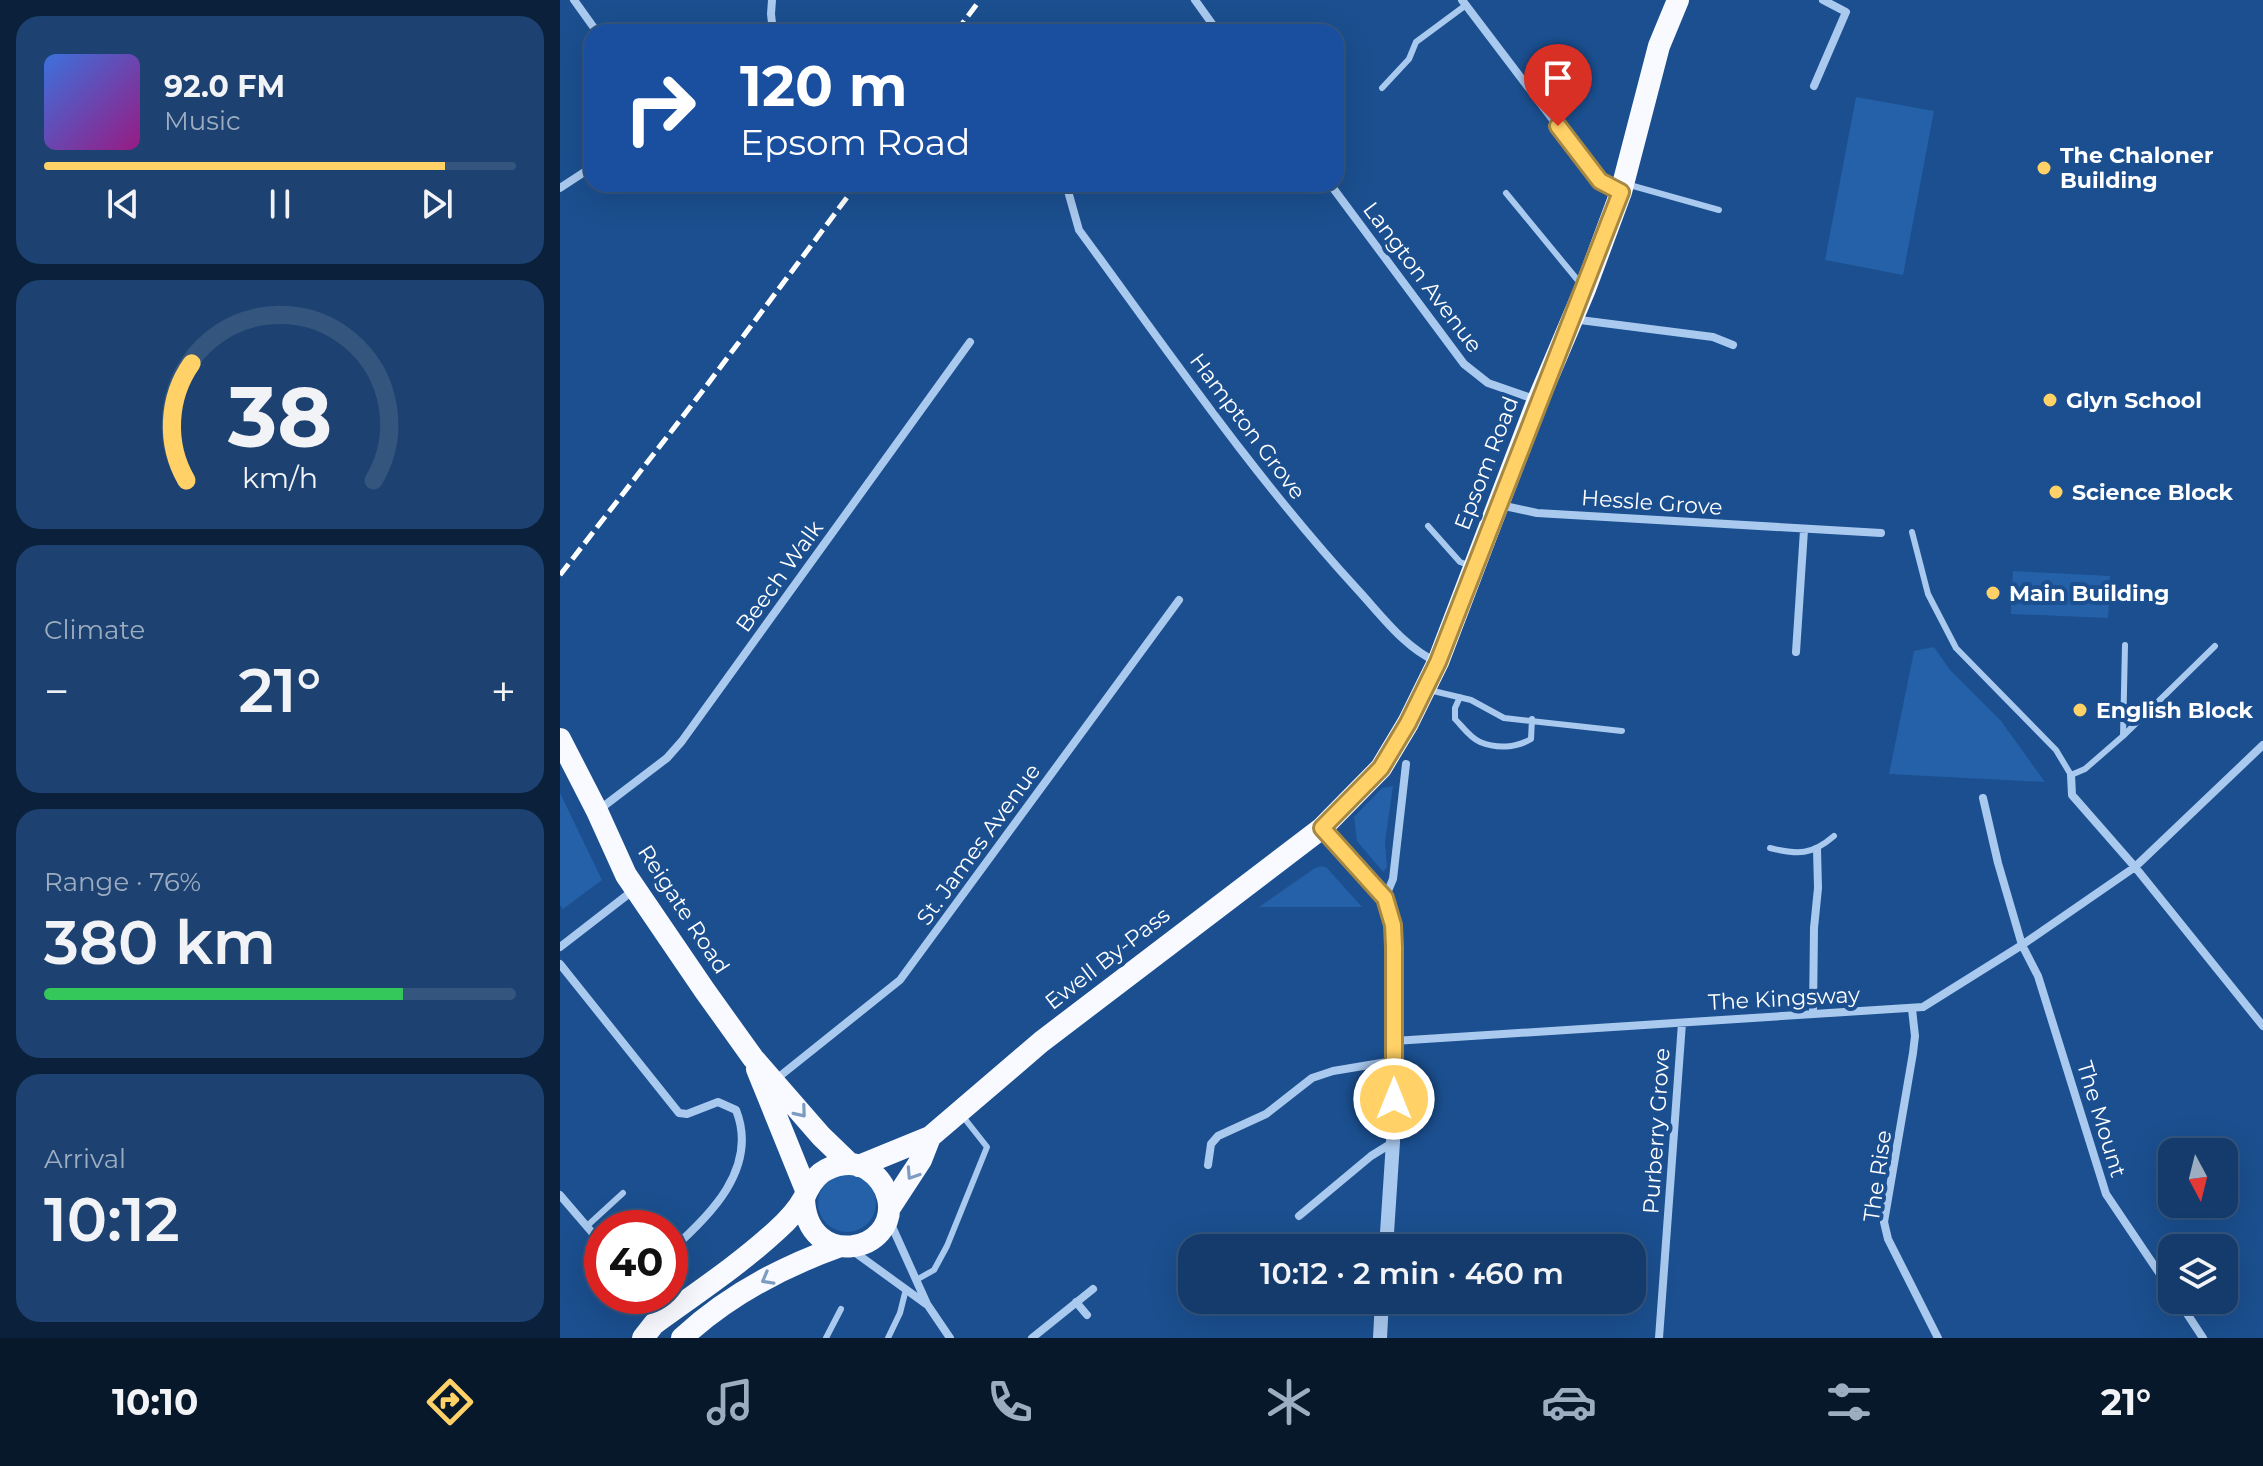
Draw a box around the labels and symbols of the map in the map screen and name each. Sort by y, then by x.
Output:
pin [1524,44,1592,126]
place label: The Chaloner Building [2060,142,2213,194]
marker: The Chaloner Building [2035,159,2053,177]
street label: Langton Avenue [1357,197,1488,358]
street label: Hampton Grove [1184,348,1311,505]
place label: Glyn School [2066,387,2202,414]
marker: Glyn School [2041,391,2059,409]
street label: Epsom Road [1449,393,1524,534]
place label: Science Block [2072,479,2233,506]
marker: Science Block [2047,483,2065,501]
street label: Hessle Grove [1580,484,1723,521]
street label: Beech Walk [730,515,829,637]
place label: Main Building [2009,580,2169,607]
marker: Main Building [1984,584,2002,602]
place label: English Block [2096,697,2254,724]
marker: English Block [2071,701,2089,719]
street label: St. James Avenue [911,758,1046,930]
street label: Reigate Road [632,840,735,979]
street label: Ewell By-Pass [1040,901,1175,1015]
street label: The Kingsway [1707,981,1861,1016]
street label: Purberry Grove [1637,1047,1676,1215]
position arrow [1352,1057,1436,1141]
street label: The Mount [2071,1058,2132,1181]
one-way arrow [791,1102,806,1117]
street label: The Rise [1858,1128,1897,1224]
north arrow [2158,1138,2238,1218]
one-way arrow [907,1165,922,1180]
speed limit sign: 40 [584,1210,688,1314]
one-way arrow [761,1269,776,1285]

